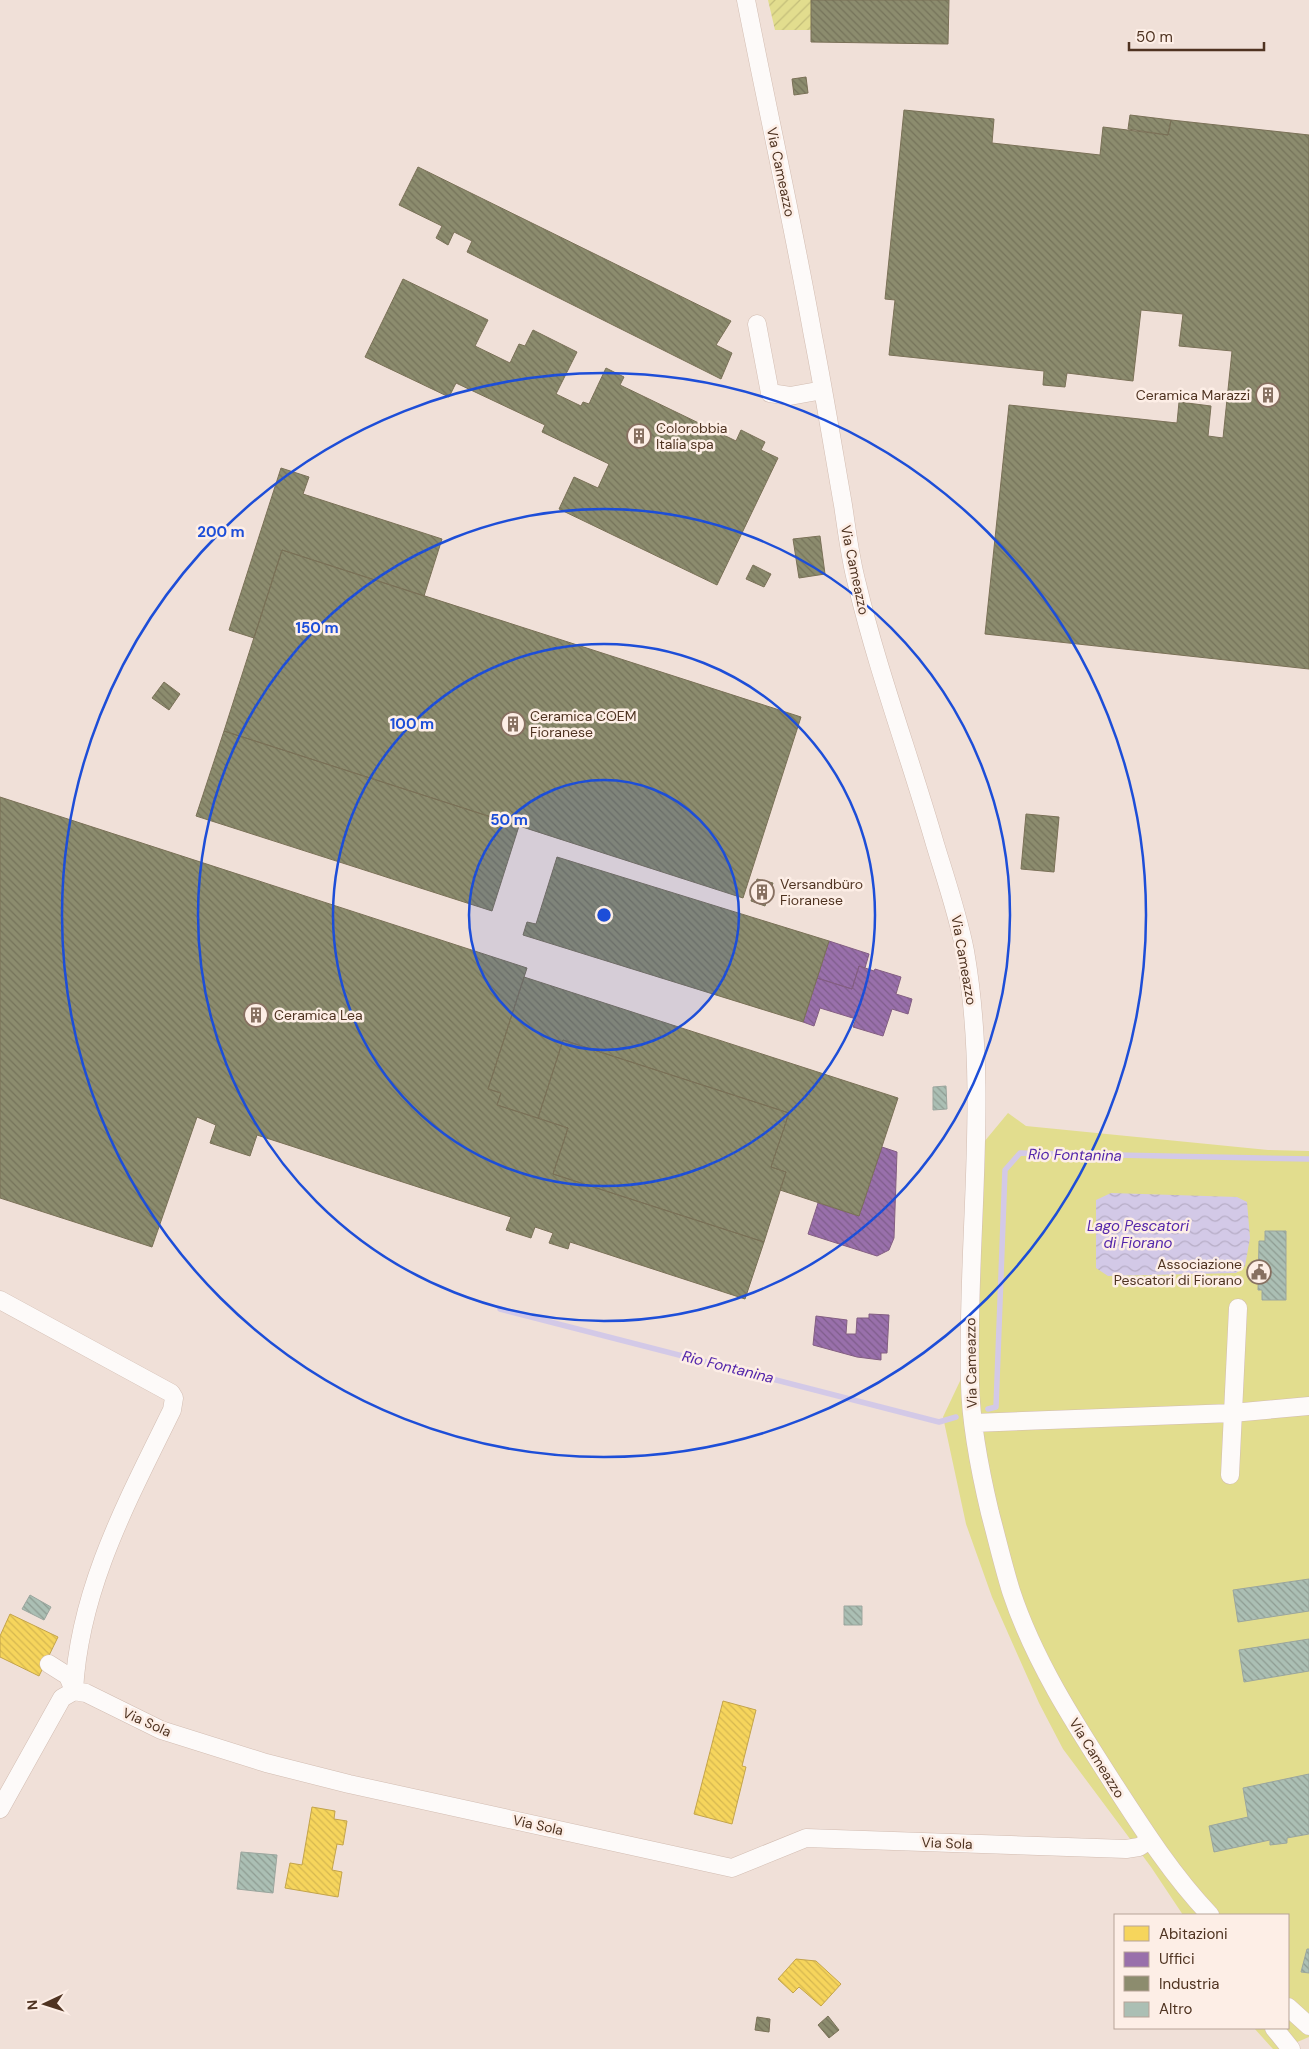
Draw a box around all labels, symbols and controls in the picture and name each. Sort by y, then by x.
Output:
scale bar [1129,20,1264,52]
text: 50 m [1136,27,1173,47]
street label: Via Cameazzo [763,126,799,218]
building icon: Ceramica Marazzi [1255,382,1281,408]
place label: Ceramica Marazzi [1136,386,1250,404]
place label: Colorobbia Italia spa [656,419,727,453]
building icon: Colorobbia Italia spa [626,423,652,449]
text: 200 m [197,522,245,542]
street label: Via Cameazzo [837,524,873,616]
text: 150 m [296,618,339,638]
place label: Ceramica COEM Fioranese [530,707,637,741]
building icon: Ceramica COEM Fioranese [500,711,526,737]
text: 100 m [390,714,434,734]
text: 50 m [490,810,528,830]
place label: Versandbüro Fioranese [780,875,863,909]
building icon: Versandbüro Fioranese [749,879,775,905]
centre of rings [595,906,613,924]
street label: Via Cameazzo [947,914,981,1006]
building icon: Ceramica Lea [243,1002,269,1028]
place label: Ceramica Lea [274,1006,363,1024]
water label: Rio Fontanina [1028,1144,1122,1166]
water label: Lago Pescatori di Fiorano [1087,1216,1190,1253]
place label: Associazione Pescatori di Fiorano [1114,1255,1242,1289]
public building icon: Associazione Pescatori di Fiorano [1246,1259,1272,1285]
street label: Via Cameazzo [961,1317,981,1409]
water label: Rio Fontanina [680,1346,776,1388]
street label: Via Sola [120,1703,174,1741]
street label: Via Cameazzo [1065,1715,1129,1801]
street label: Via Sola [511,1811,565,1839]
street label: Via Sola [921,1833,973,1853]
legend [1114,1914,1289,2029]
text: Abitazioni [1159,1924,1228,1944]
text: Uffici [1159,1949,1195,1969]
text: Industria [1159,1974,1220,1994]
north arrow [20,1979,70,2029]
text: N [23,1999,41,2011]
text: Altro [1159,1999,1192,2019]

